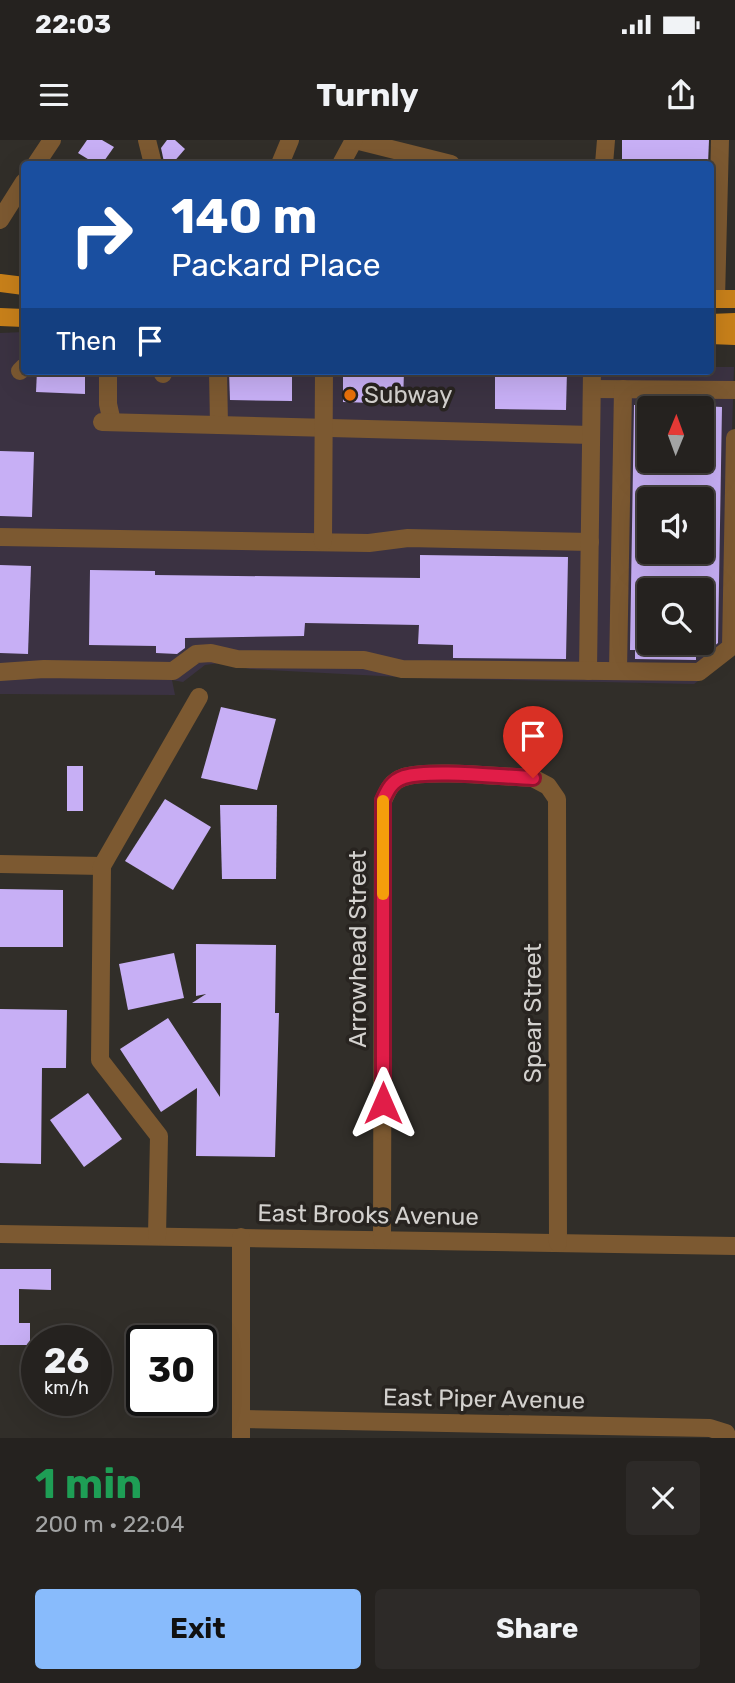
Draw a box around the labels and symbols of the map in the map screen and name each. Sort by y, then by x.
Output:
place label: Subway [364,381,452,409]
marker: Subway [342,387,358,403]
north arrow [637,396,714,472]
pin [503,706,563,778]
street label: Arrowhead Street [344,850,372,1048]
street label: Spear Street [519,943,547,1083]
position arrow [346,1066,420,1140]
street label: East Brooks Avenue [257,1199,479,1231]
speed limit sign: 30 [126,1325,217,1416]
street label: East Piper Avenue [383,1383,585,1415]

